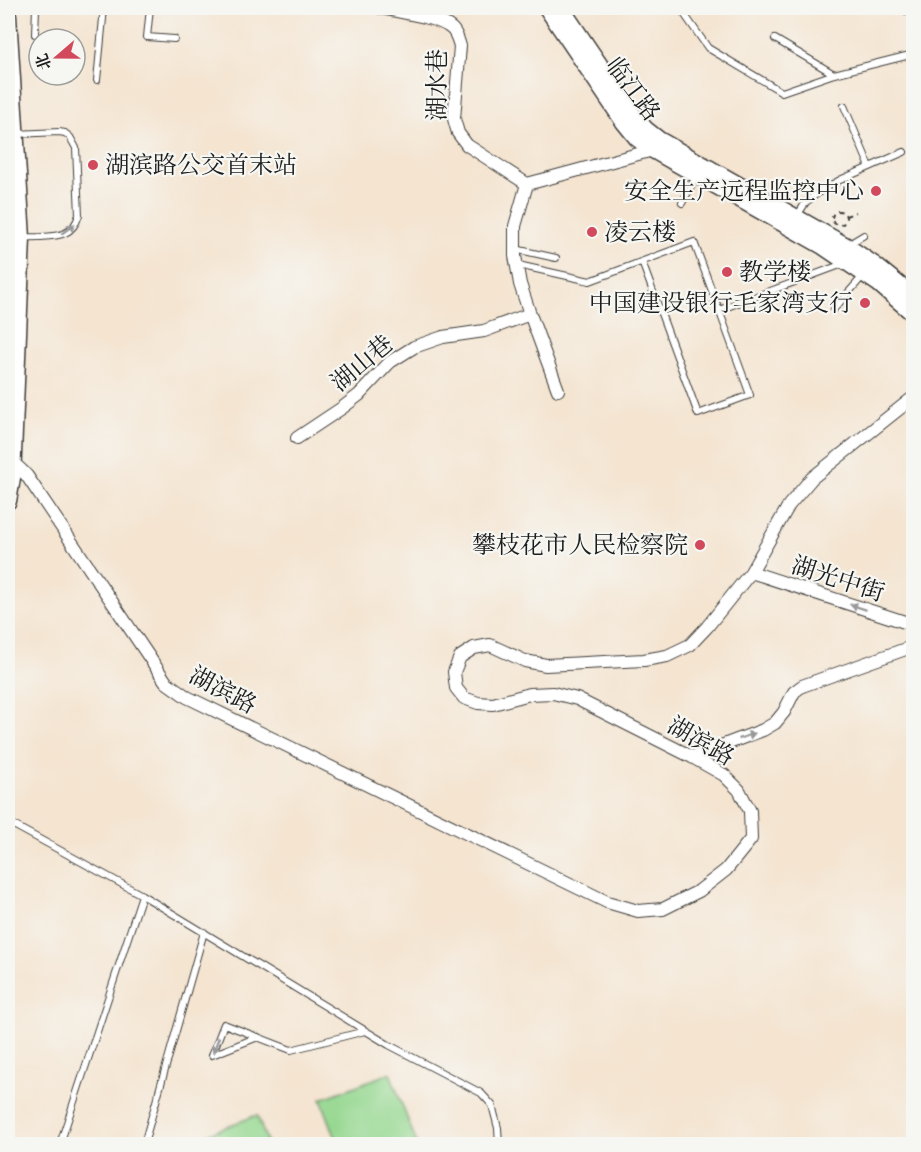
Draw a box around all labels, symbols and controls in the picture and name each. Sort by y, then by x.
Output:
north arrow [27,27,87,87]
street label: 湖水巷 [421,49,453,121]
text: 北 [31,51,57,73]
street label: 临江路 [599,51,667,127]
place label: 湖滨路公交首末站 [105,149,297,181]
marker: 湖滨路公交首末站 [86,158,100,172]
place label: 安全生产远程监控中心 [624,175,864,207]
marker: 安全生产远程监控中心 [869,184,883,198]
place label: 凌云楼 [604,216,676,248]
one-way arrow [60,223,76,235]
marker: 凌云楼 [585,225,599,239]
place label: 教学楼 [739,256,811,288]
marker: 教学楼 [720,265,734,279]
place label: 中国建设银行毛家湾支行 [589,287,853,319]
marker: 中国建设银行毛家湾支行 [858,296,872,310]
street label: 湖山巷 [324,328,400,398]
place label: 攀枝花市人民检察院 [472,529,688,561]
marker: 攀枝花市人民检察院 [693,538,707,552]
street label: 湖光中街 [787,549,889,609]
one-way arrow [849,602,867,612]
street label: 湖滨路 [184,659,262,721]
street label: 湖滨路 [662,709,740,773]
one-way arrow [738,731,756,741]
one-way arrow [211,1036,221,1054]

